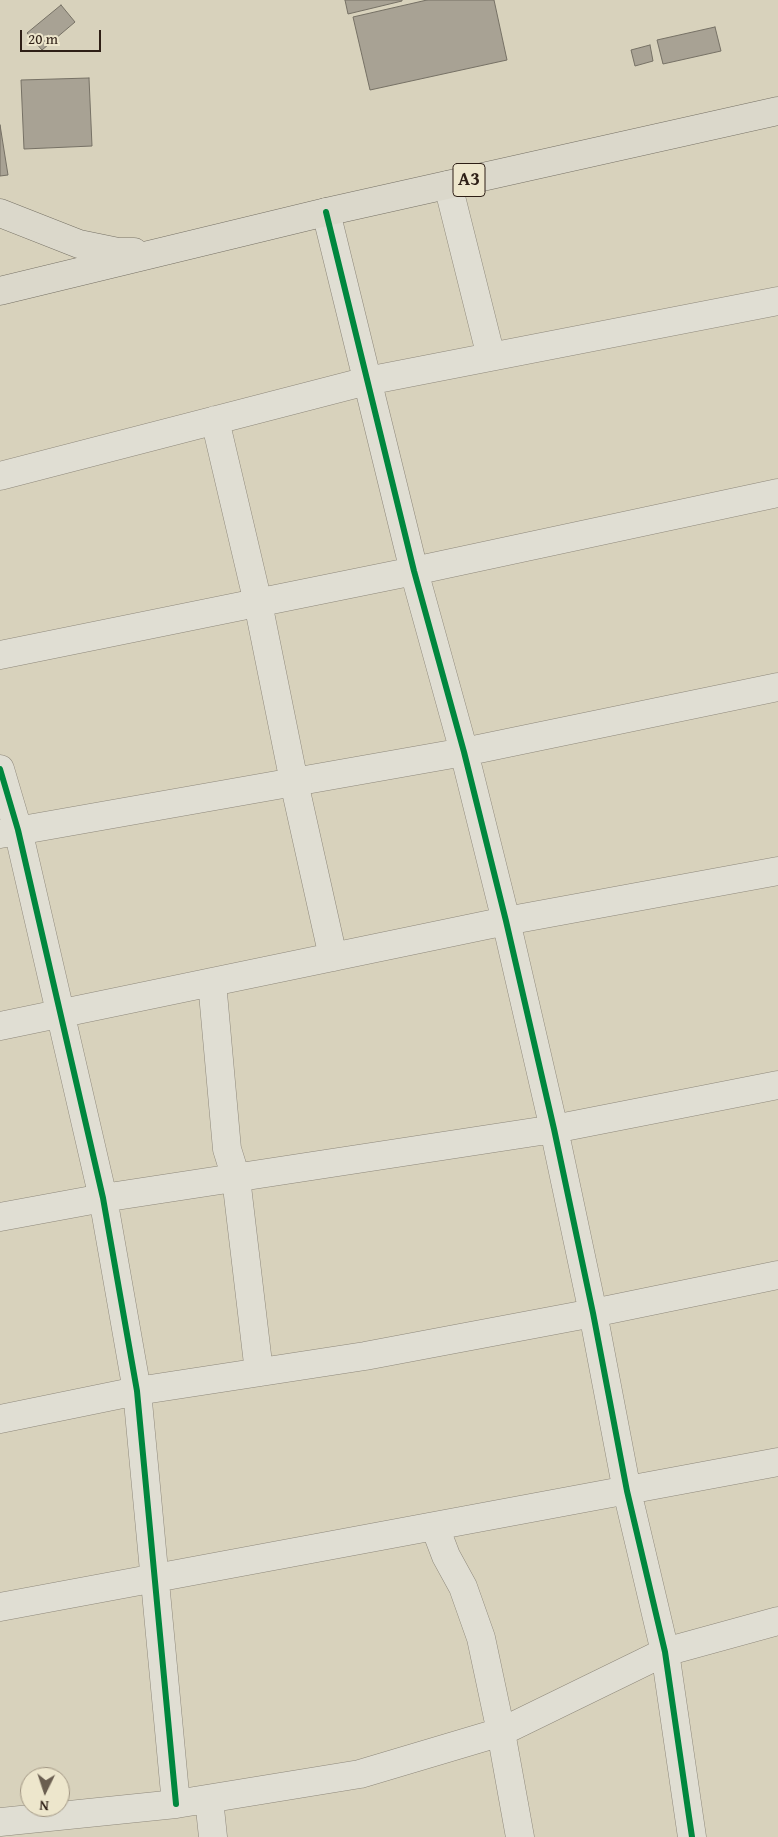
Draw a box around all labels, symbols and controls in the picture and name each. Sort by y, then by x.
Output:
scale bar [22,20,104,52]
text: 20 m [28,28,58,49]
road number: A3 [453,164,485,196]
north arrow [20,1767,70,1817]
text: N [39,1796,49,1816]

